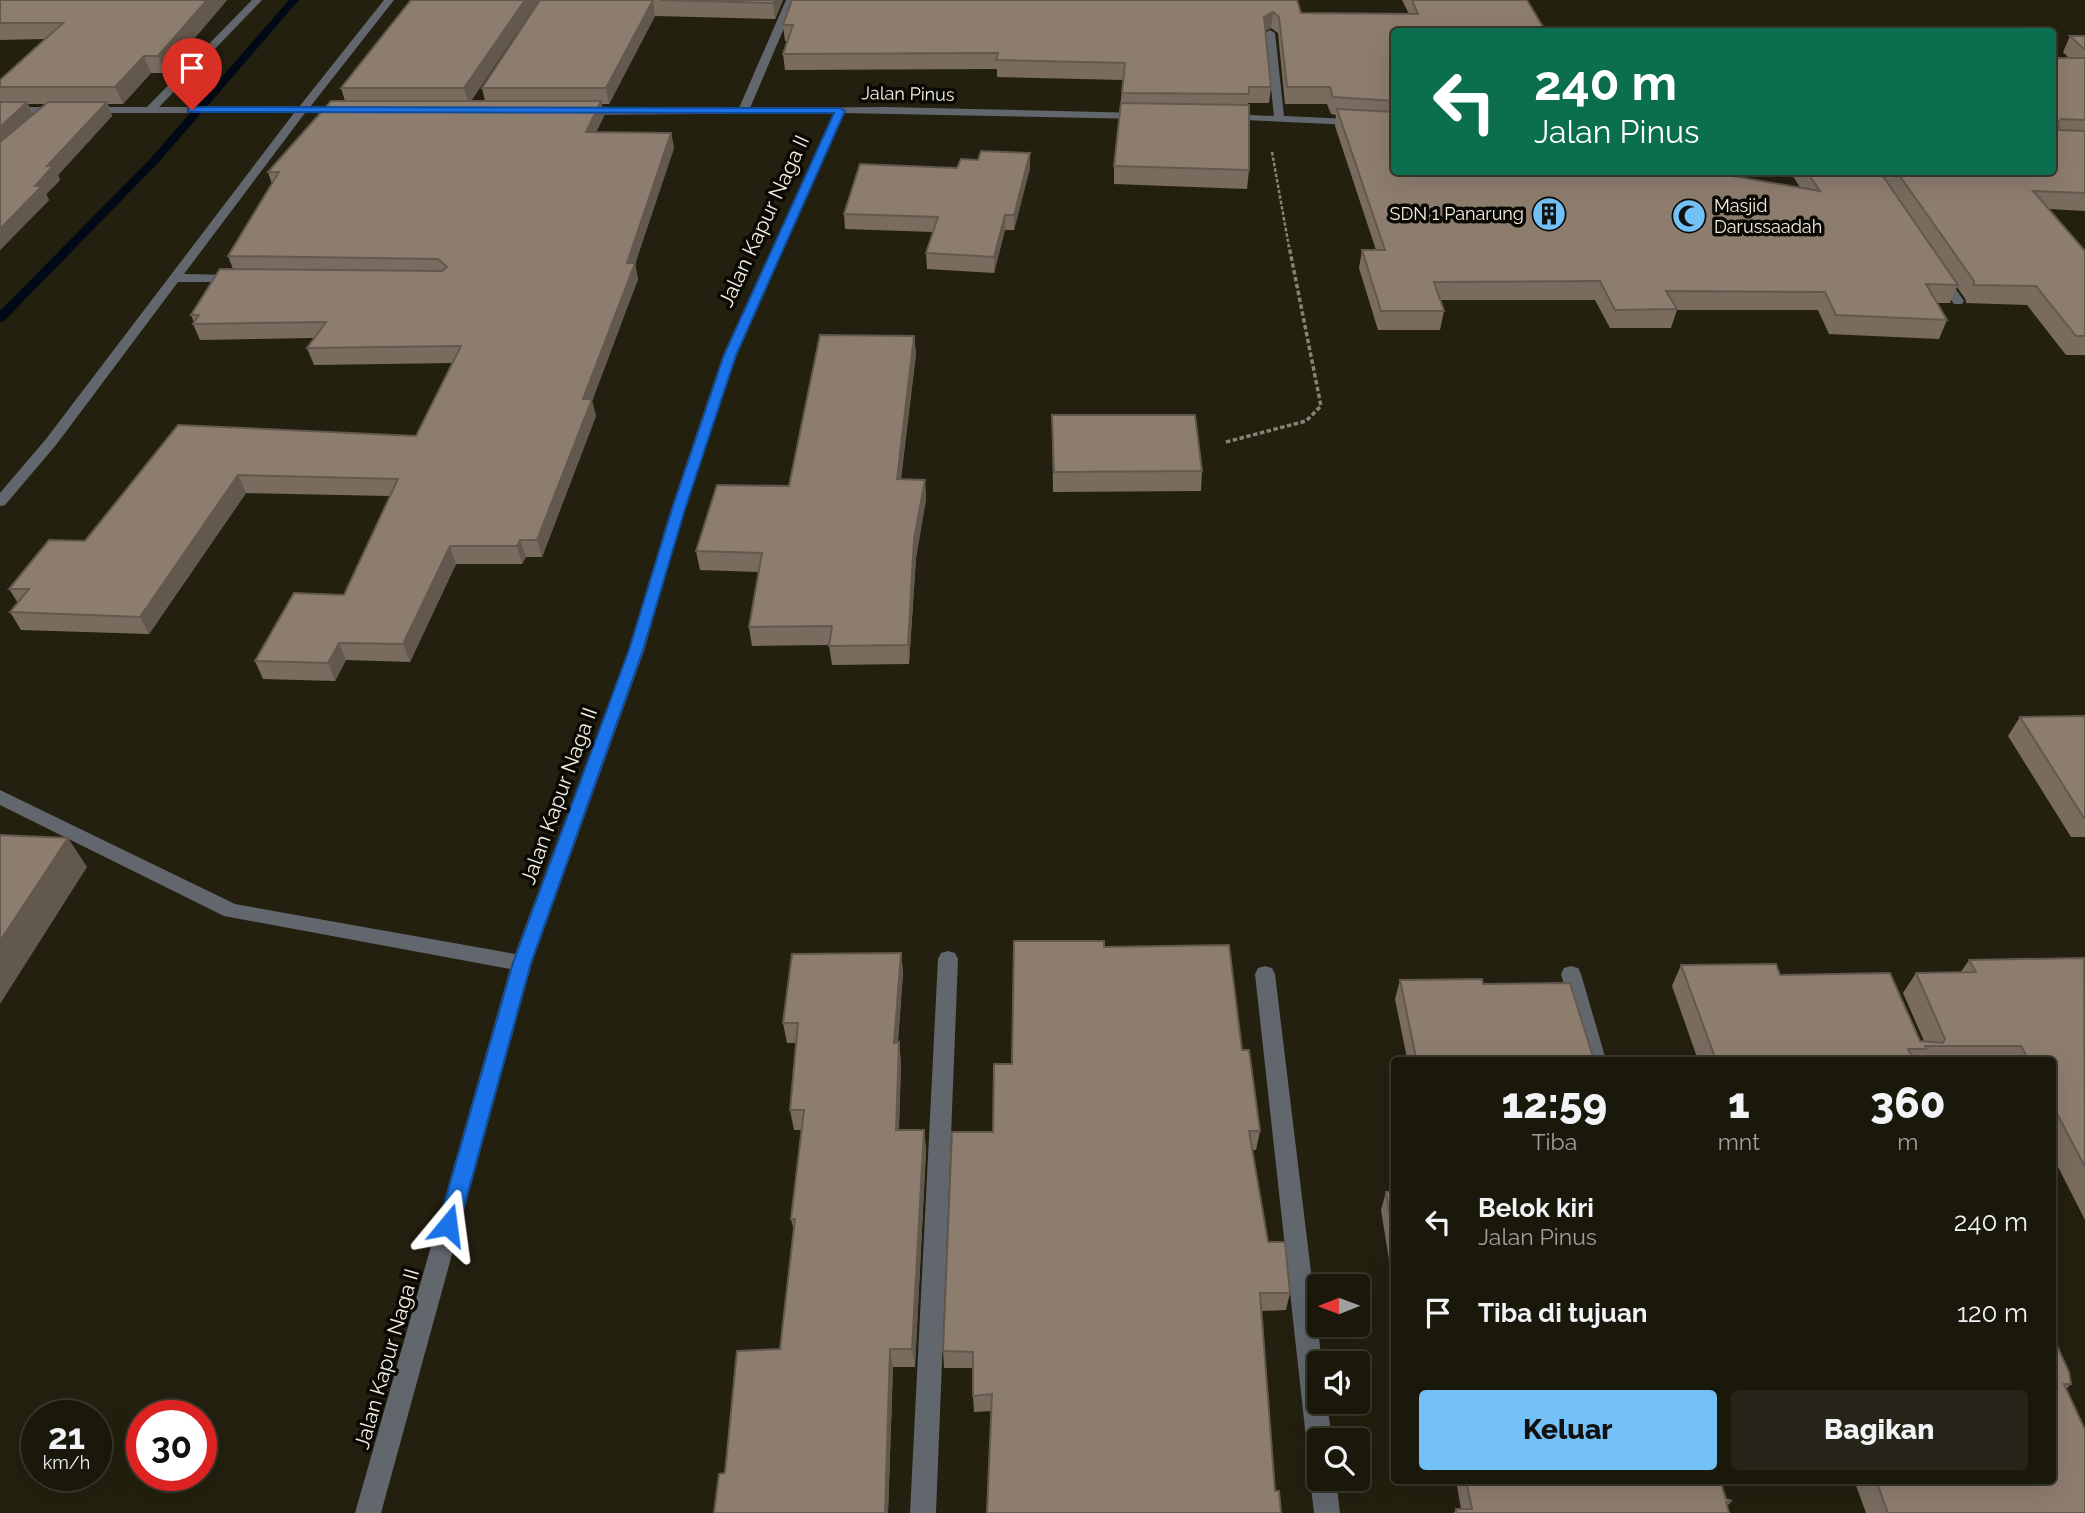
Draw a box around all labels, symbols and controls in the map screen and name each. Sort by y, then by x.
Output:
pin [162,38,222,110]
icon: arrive [173,49,211,87]
text: 240 m [1534,54,1677,111]
icon: left [1419,56,1510,147]
street label: Jalan Pinus [861,82,955,105]
text: Jalan Pinus [1534,113,1700,150]
street label: Jalan Kapur Naga II [713,131,814,311]
building icon: SDN 1 Panarung [1530,195,1568,233]
place label: Masjid Darussaadah [1714,195,1822,237]
mosque icon: Masjid Darussaadah [1670,197,1708,235]
place label: SDN 1 Panarung [1390,203,1524,224]
street label: Jalan Kapur Naga II [515,704,602,888]
text: 12:59 [1501,1079,1607,1128]
text: 1 [1728,1079,1750,1128]
text: 360 [1870,1079,1946,1128]
text: Tiba [1531,1128,1577,1155]
text: mnt [1718,1128,1760,1155]
text: m [1897,1128,1919,1155]
position arrow [411,1188,485,1262]
text: Belok kiri [1478,1193,1594,1223]
icon: left [1419,1203,1457,1241]
text: 240 m [1954,1207,2028,1237]
text: Jalan Pinus [1478,1223,1597,1250]
street label: Jalan Kapur Naga II [349,1266,424,1452]
north arrow [1307,1274,1370,1337]
map controls [1307,1274,1370,1491]
icon: arrive [1419,1294,1457,1332]
text: Tiba di tujuan [1478,1298,1648,1328]
text: 120 m [1957,1298,2028,1328]
button: sound [1307,1351,1370,1414]
button: Keluar [1419,1390,1717,1470]
button: Bagikan [1731,1390,2028,1470]
speed limit sign: 30 [126,1400,217,1491]
text: 21 [48,1416,85,1457]
button: search [1307,1428,1370,1491]
text: km/h [43,1452,90,1473]

